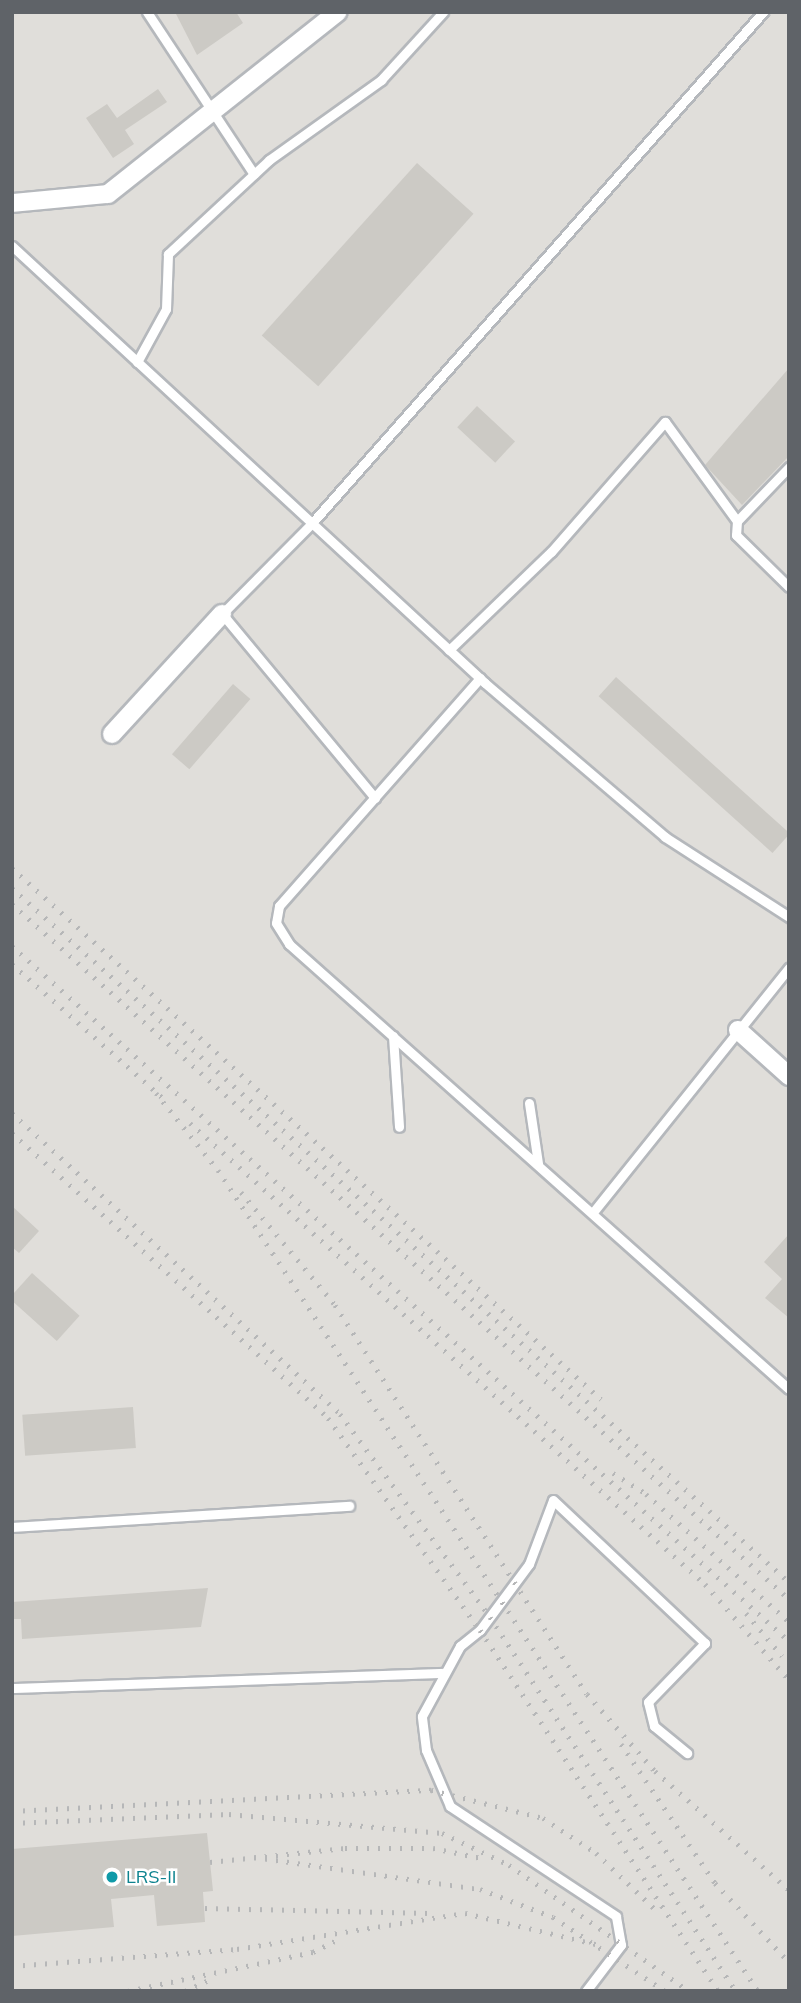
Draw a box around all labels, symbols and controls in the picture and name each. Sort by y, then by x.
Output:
place label: LRS-II [126,1866,177,1888]
marker: LRS-II [104,1869,120,1885]

